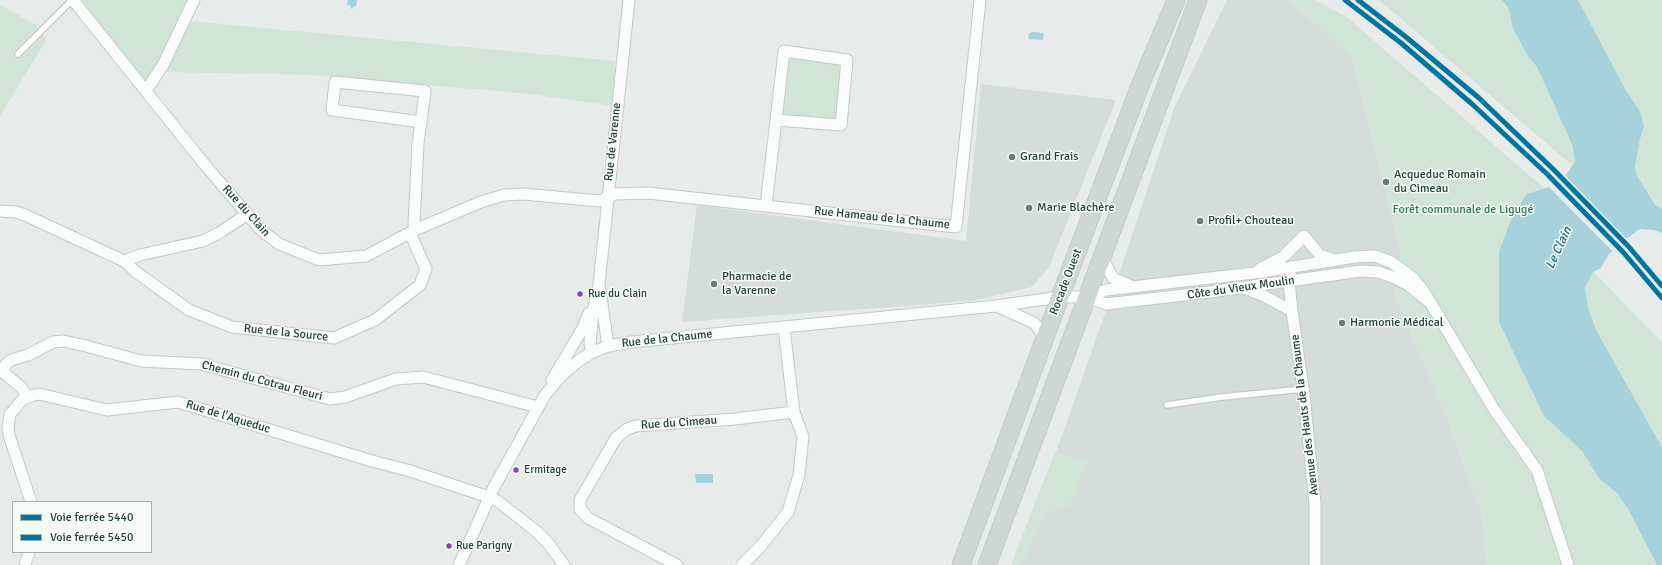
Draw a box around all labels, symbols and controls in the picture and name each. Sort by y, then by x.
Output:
street label: Rue de Varenne [602,102,624,182]
place label: Grand Frais [1020,150,1079,164]
marker: Grand Frais [1007,152,1017,162]
place label: Acqueduc Romain du Cimeau [1394,168,1486,196]
marker: Acqueduc Romain du Cimeau [1381,177,1391,187]
street label: Rue du Clain [219,182,273,240]
place label: Marie Blachère [1037,201,1115,215]
marker: Marie Blachère [1024,203,1034,213]
park label: Forêt communale de Ligugé [1393,203,1533,217]
street label: Rue Hameau de la Chaume [813,204,951,232]
place label: Profil+ Chouteau [1208,214,1294,228]
marker: Profil+ Chouteau [1195,216,1205,226]
water label: Le Clain [1542,224,1576,272]
street label: Rocade Ouest [1047,247,1085,317]
place label: Pharmacie de la Varenne [722,270,791,298]
street label: Côte du Vieux Moulin [1186,273,1296,303]
marker: Pharmacie de la Varenne [709,279,719,289]
place label: Rue du Clain [588,287,647,301]
marker: Rue du Clain [575,289,585,299]
place label: Harmonie Médical [1350,316,1443,330]
marker: Harmonie Médical [1337,318,1347,328]
street label: Rue de la Source [243,321,329,345]
street label: Rue de la Chaume [621,327,713,351]
street label: Avenue des Hauts de la Chaume [1288,333,1322,497]
street label: Chemin du Cotrau Fleuri [200,358,324,404]
street label: Rue de l'Aqueduc [184,397,272,437]
street label: Rue du Cimeau [640,413,718,433]
place label: Ermitage [524,463,567,477]
marker: Ermitage [511,465,521,475]
legend [12,501,152,553]
text: Voie ferrée 5440 [50,510,134,525]
text: Voie ferrée 5450 [50,530,134,545]
place label: Rue Parigny [456,539,512,553]
marker: Rue Parigny [444,541,454,551]

